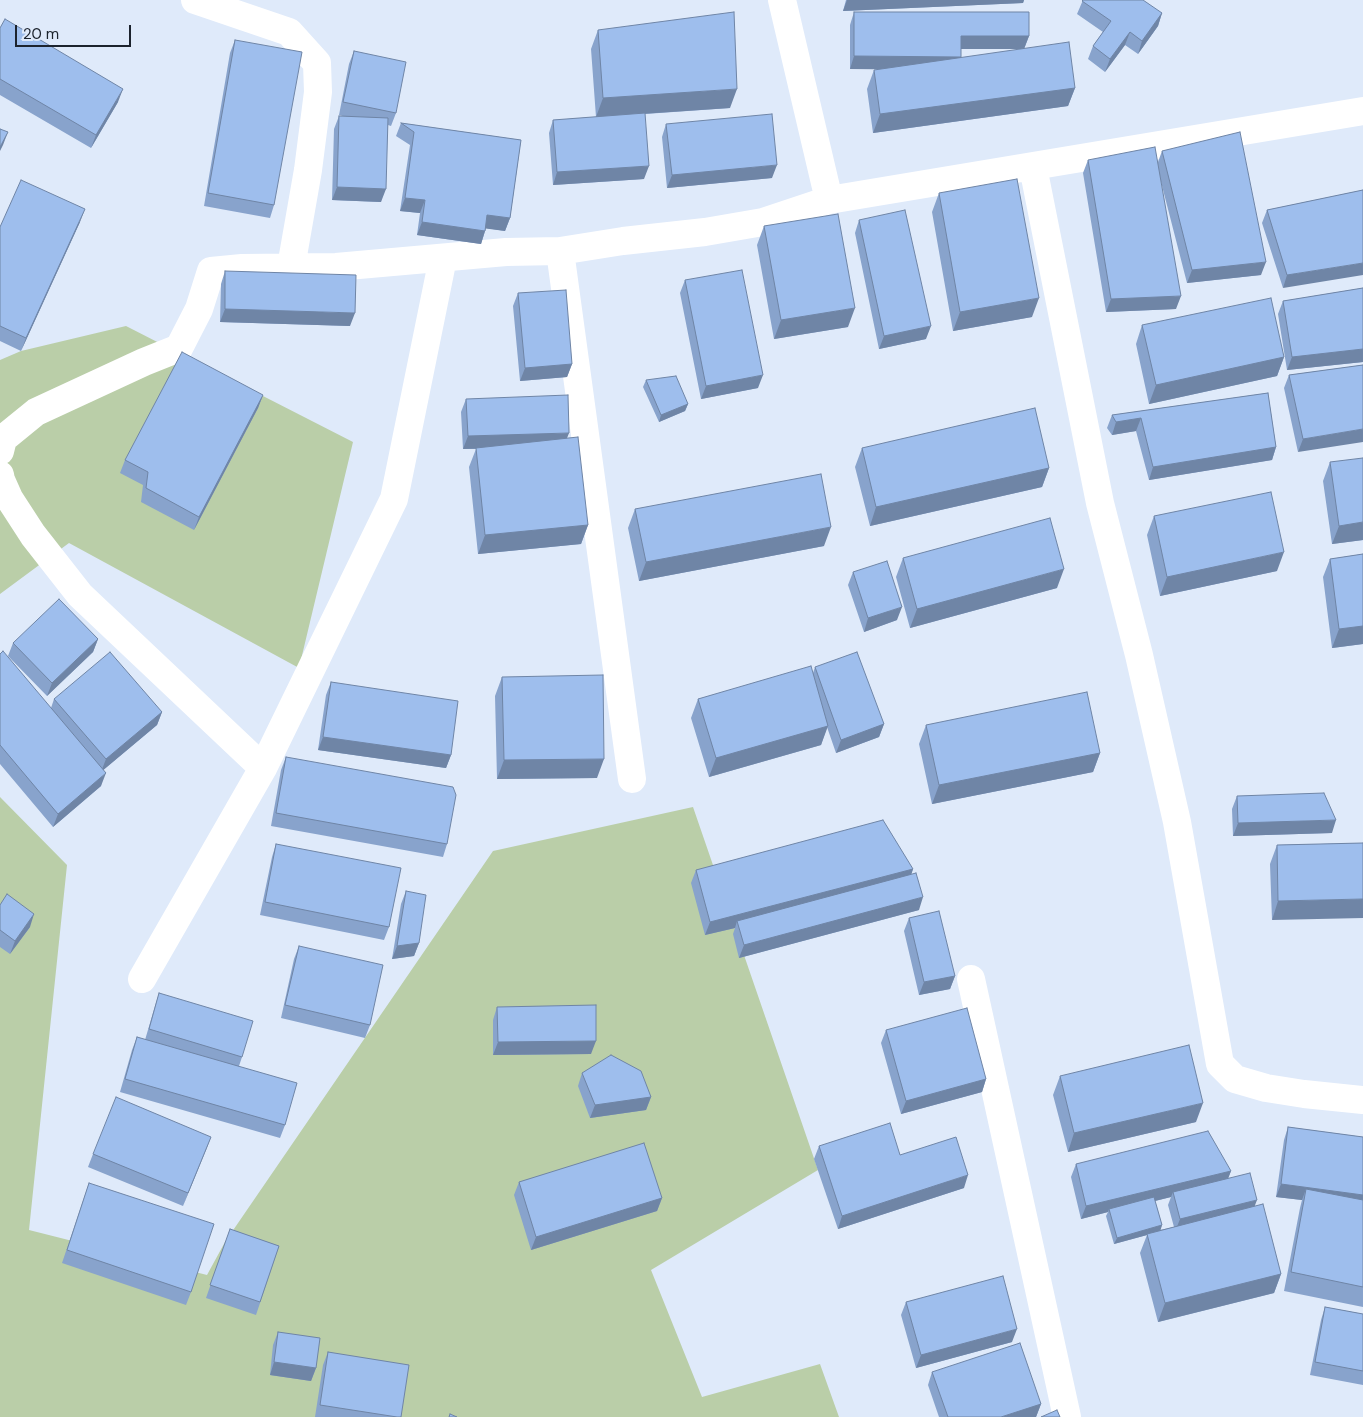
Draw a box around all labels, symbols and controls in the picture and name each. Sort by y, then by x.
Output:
scale bar [18,15,134,47]
text: 20 m [23,24,59,44]

